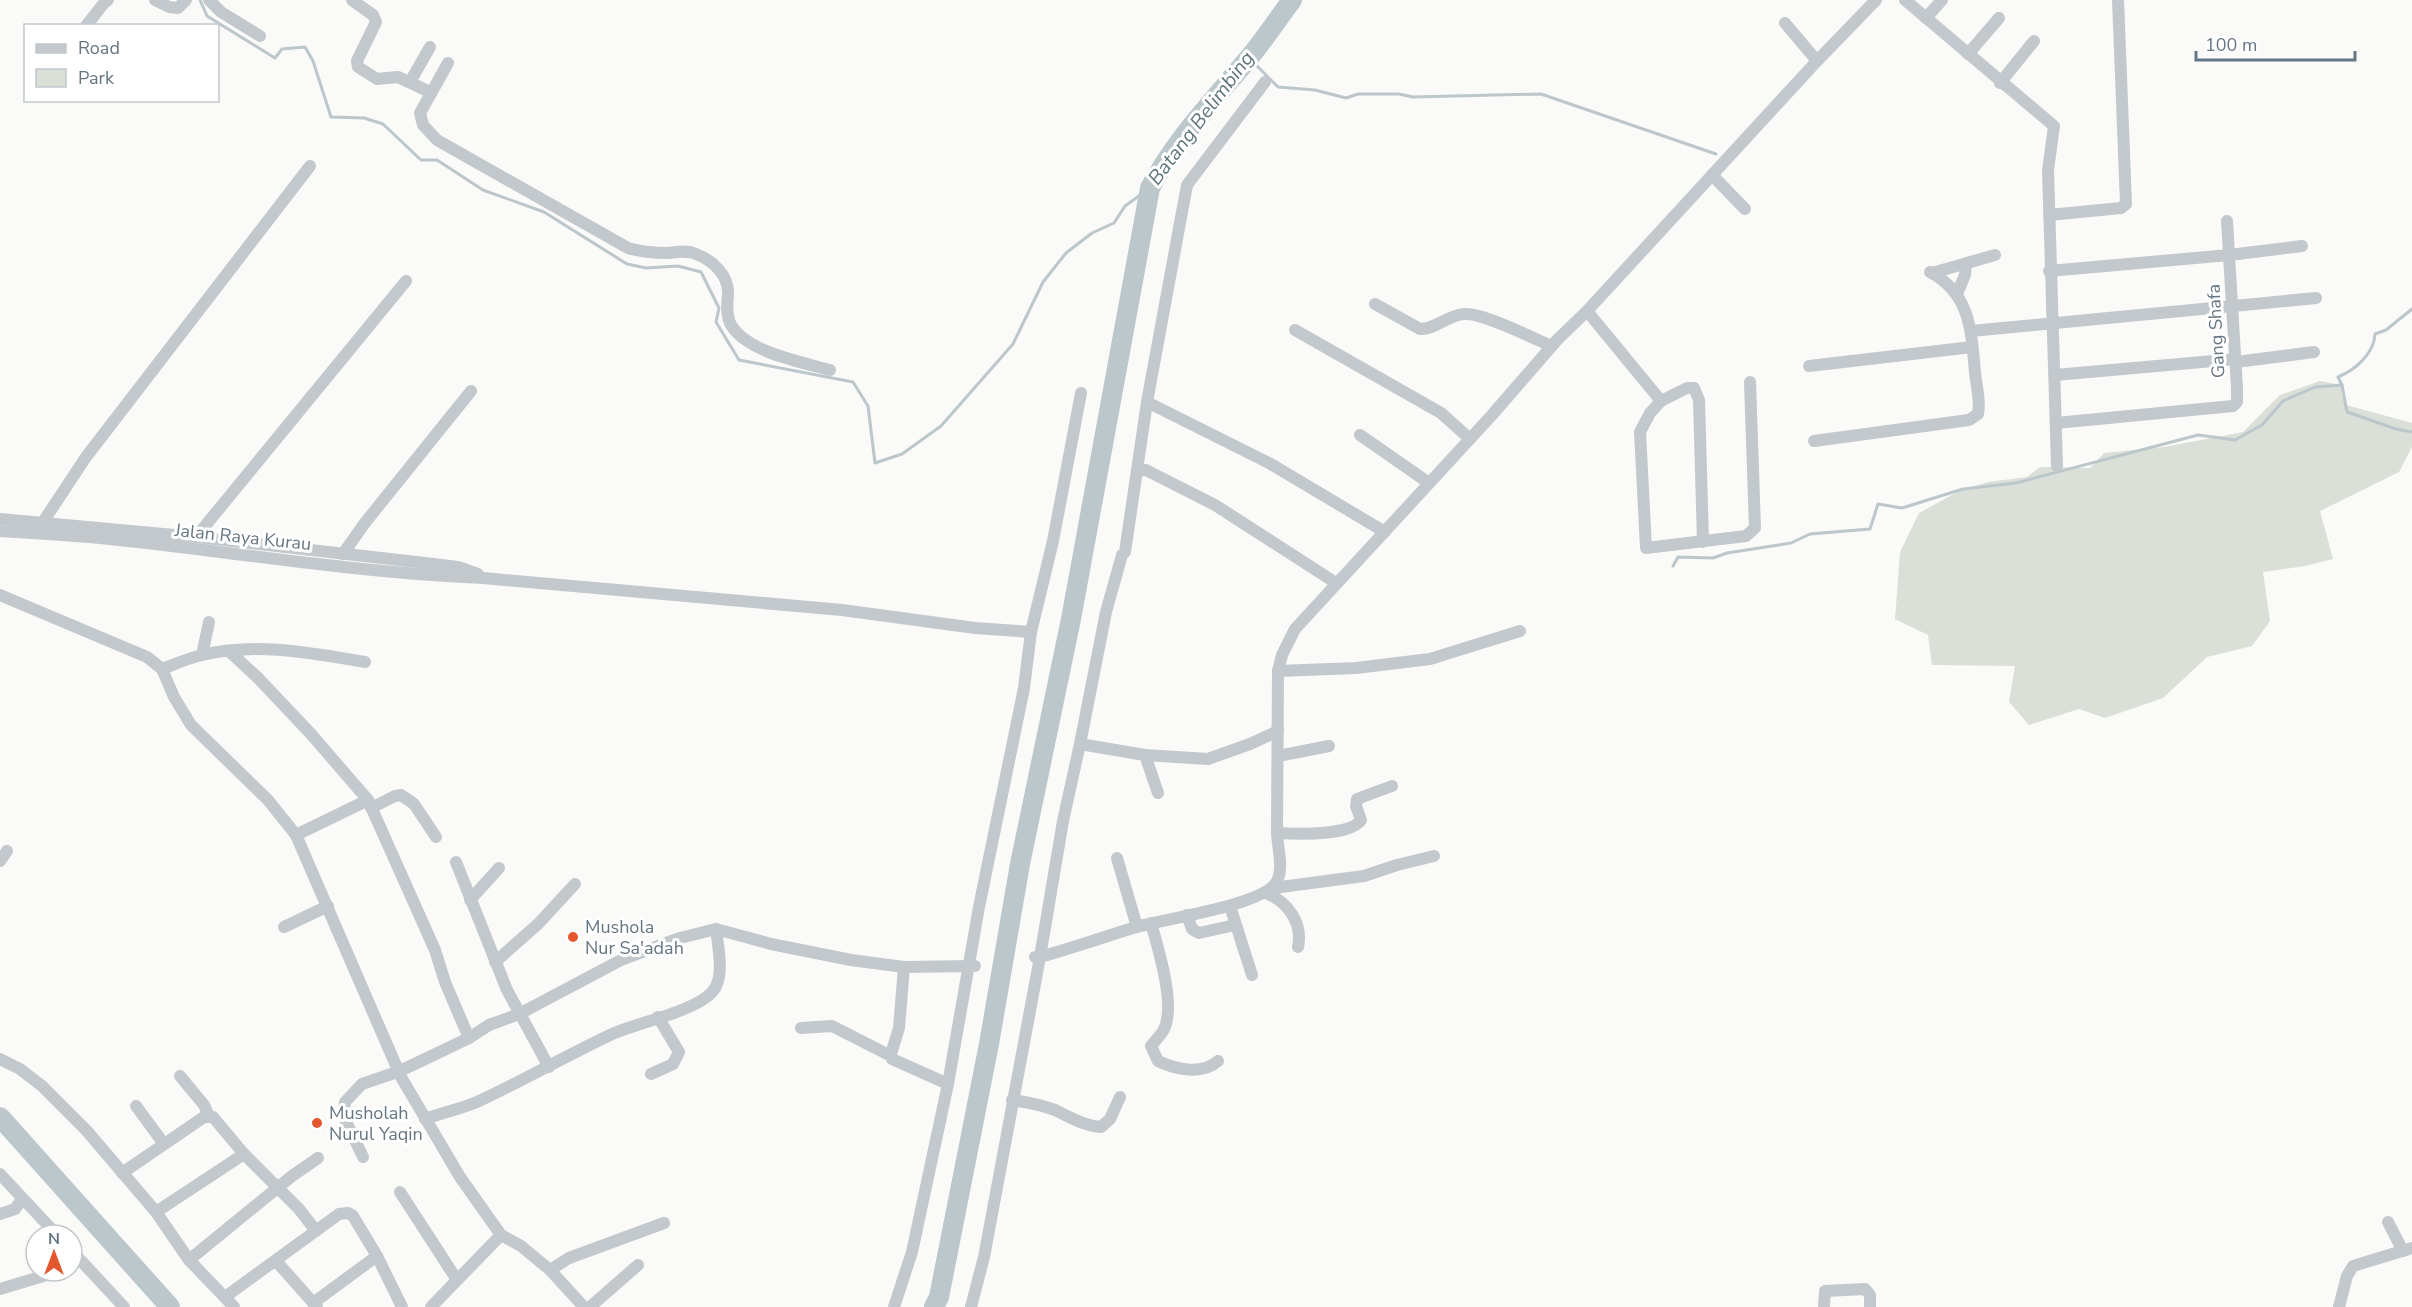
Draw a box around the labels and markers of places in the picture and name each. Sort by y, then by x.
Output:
place label: Mushola Nur Sa'adah [585,915,684,960]
marker: Mushola Nur Sa'adah [566,930,580,944]
place label: Musholah Nurul Yaqin [329,1101,423,1146]
marker: Musholah Nurul Yaqin [310,1116,324,1130]

